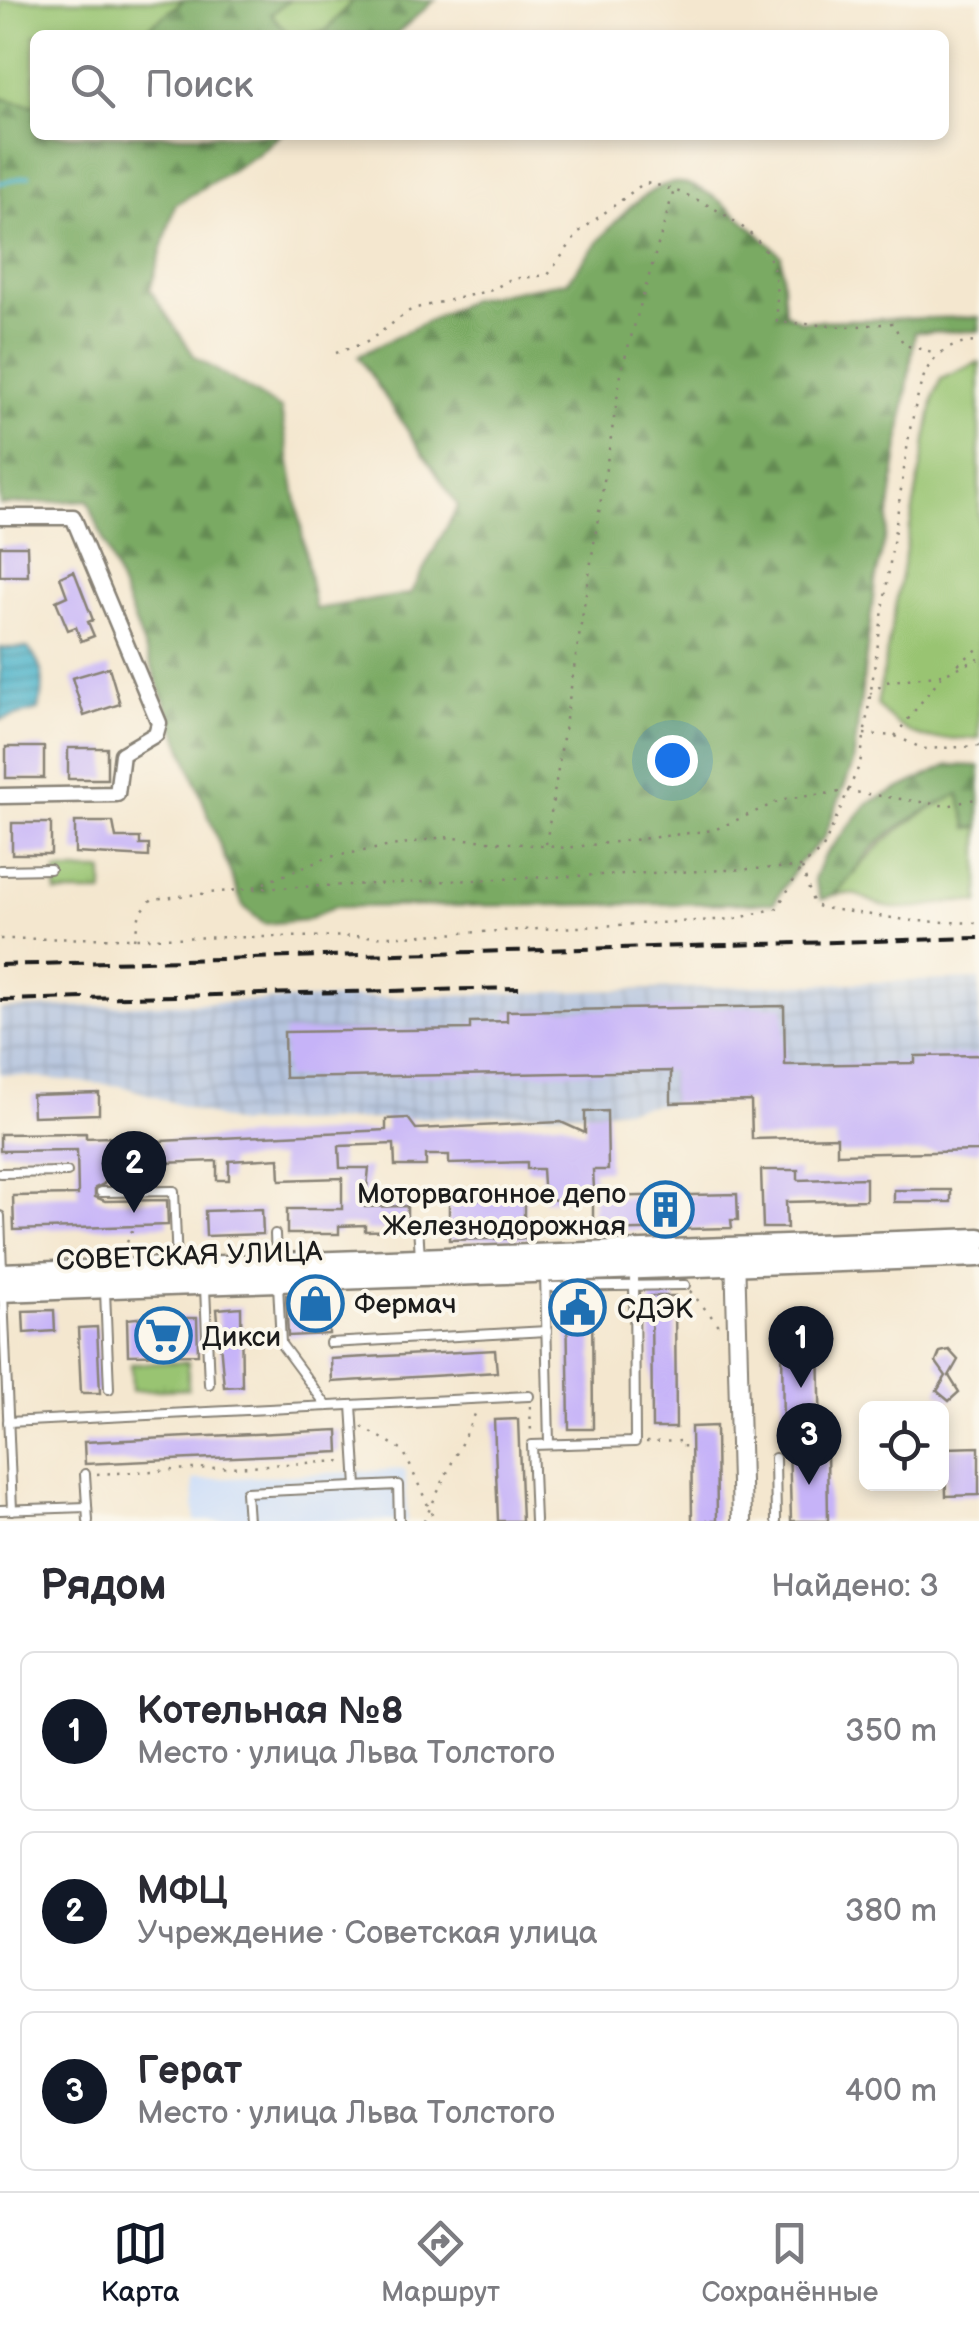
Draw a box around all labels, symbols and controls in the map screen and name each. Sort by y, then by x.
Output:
search box [30,30,949,140]
icon: search [65,58,120,113]
text: Поиск [145,63,253,108]
your location [647,735,698,786]
pin: 2 [102,1130,166,1213]
place label: Моторвагонное депо Железнодорожная [357,1178,626,1243]
building icon: Моторвагонное депо Железнодорожная [635,1179,695,1239]
street label: СОВЕТСКАЯ УЛИЦА [55,1235,324,1278]
shop icon: Фермач [285,1273,345,1333]
public building icon: СДЭК [548,1278,608,1338]
place label: Фермач [354,1288,457,1321]
place label: СДЭК [617,1293,694,1326]
supermarket icon: Дикси [133,1306,193,1366]
pin: 1 [768,1306,834,1388]
place label: Дикси [202,1321,281,1354]
map controls [859,1401,949,1491]
button: locate [859,1401,949,1491]
pin: 3 [776,1402,842,1485]
text: Рядом [40,1561,167,1612]
text: Найдено: 3 [771,1567,939,1606]
text: Котельная №8 [137,1689,404,1734]
text: 1 [68,1712,81,1751]
text: 350 m [845,1712,937,1751]
text: Место · улица Льва Толстого [137,1734,555,1773]
text: МФЦ [137,1869,228,1914]
text: 2 [65,1892,84,1931]
text: 380 m [845,1892,937,1931]
text: Учреждение · Советская улица [137,1914,598,1953]
text: Герат [137,2049,242,2094]
text: 3 [65,2072,84,2111]
text: 400 m [845,2072,937,2111]
text: Место · улица Льва Толстого [137,2094,555,2133]
tab: Карта [101,2216,180,2309]
tab: Маршрут [381,2216,500,2309]
tab: Сохранённые [701,2216,878,2309]

